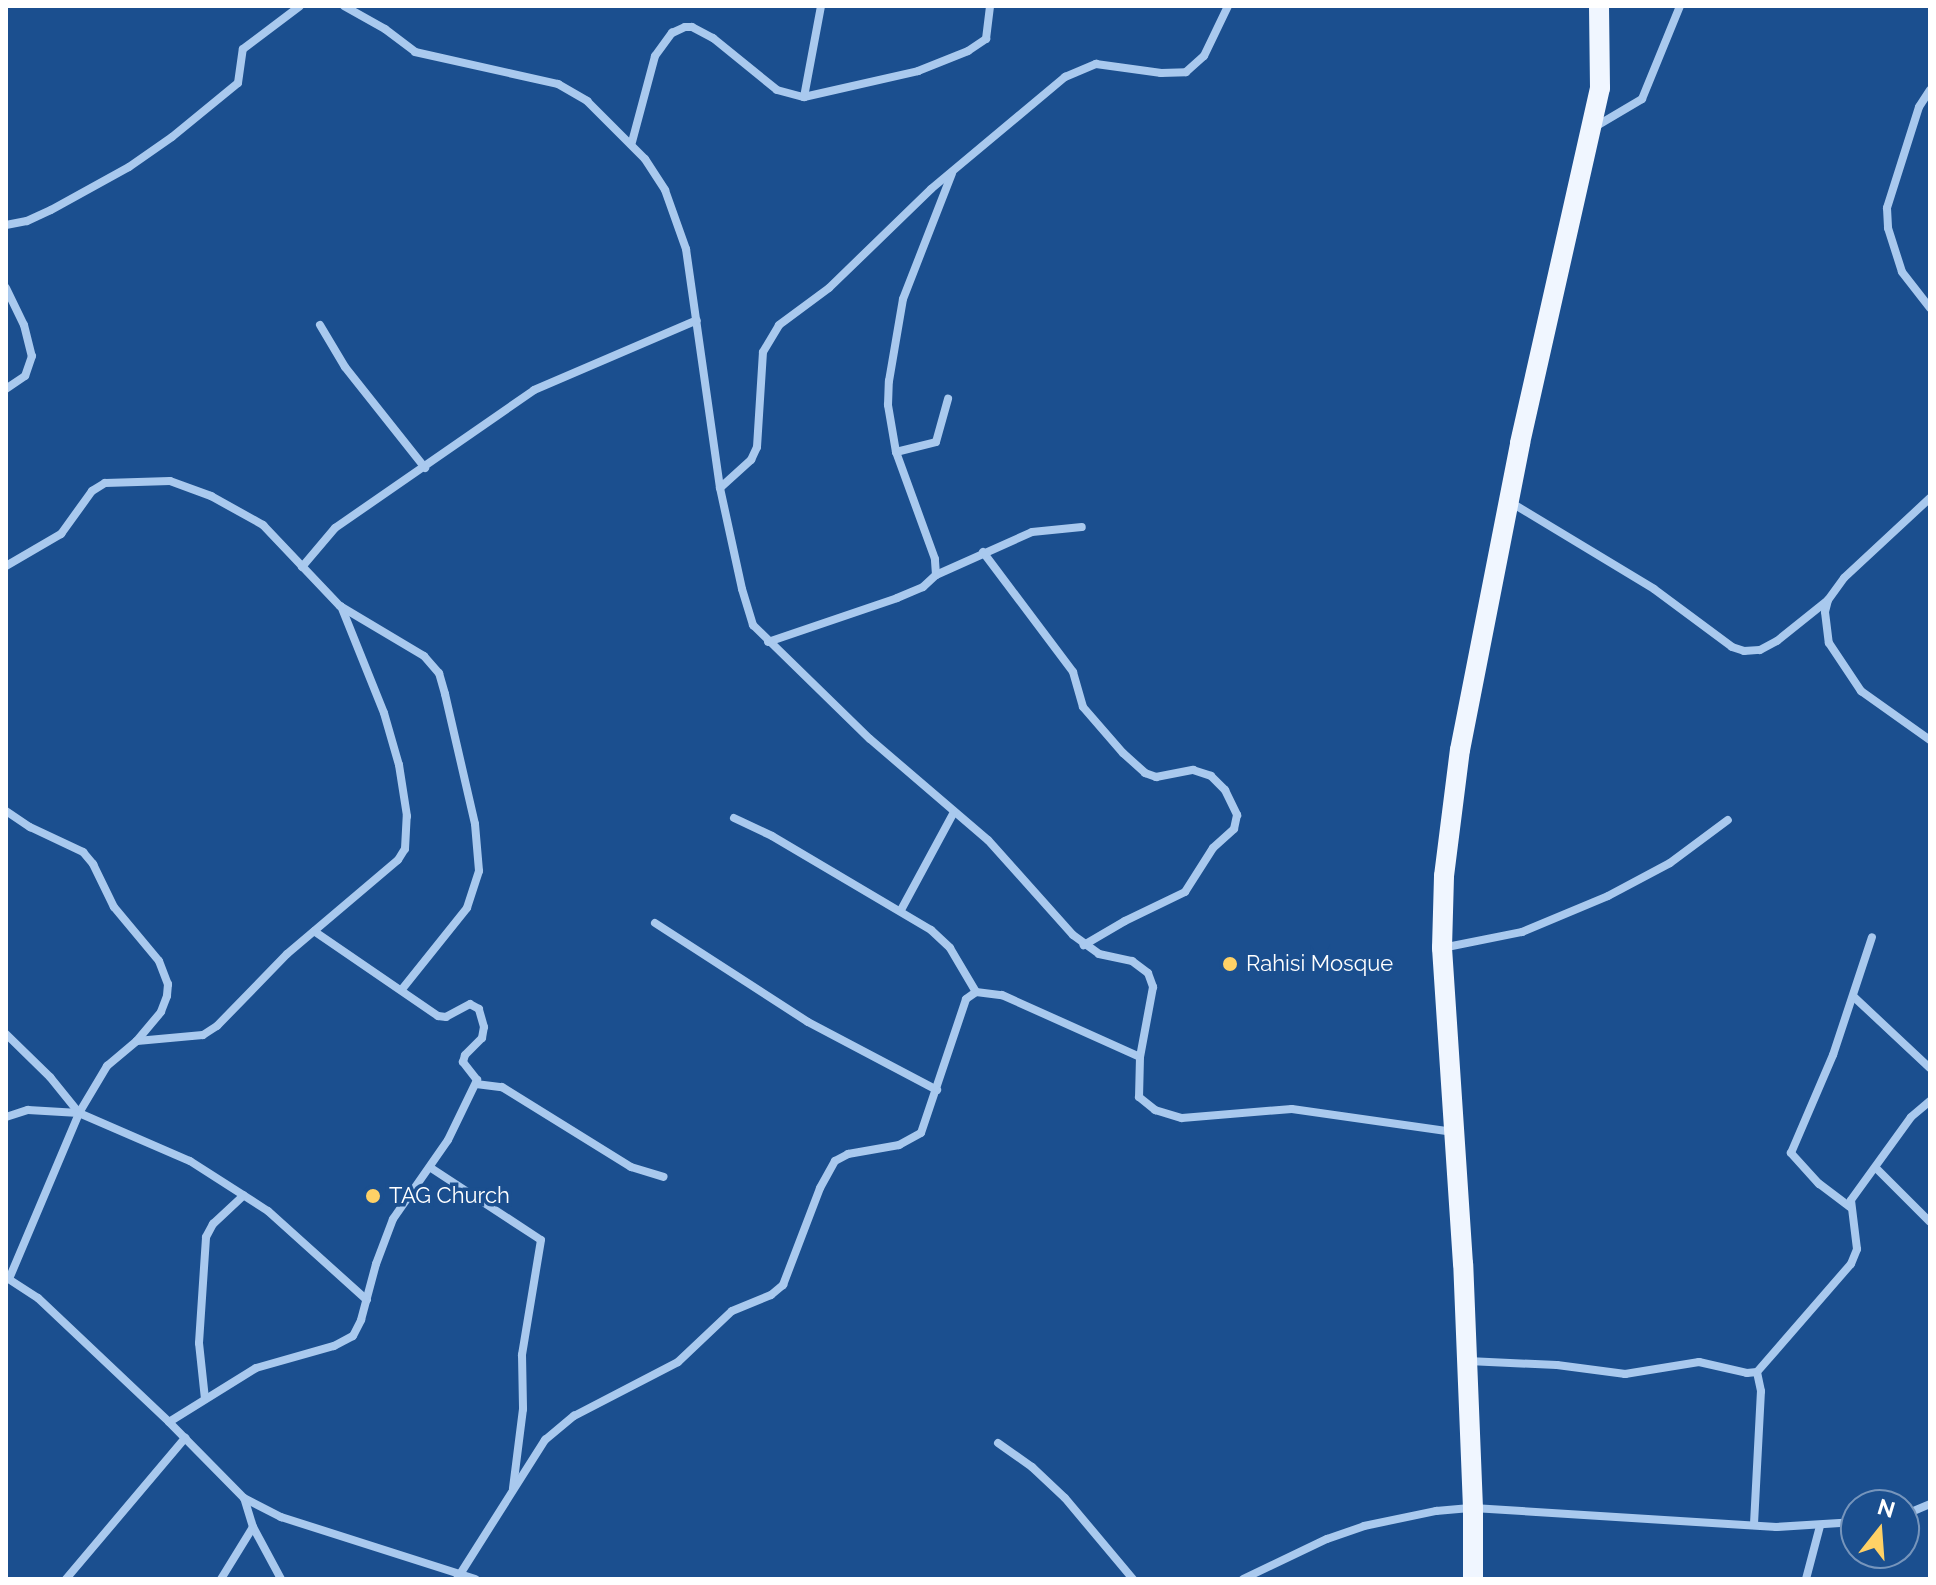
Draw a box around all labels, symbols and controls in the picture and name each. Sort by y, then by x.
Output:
place label: Rahisi Mosque [1246,951,1393,977]
marker: Rahisi Mosque [1221,955,1239,973]
place label: TAG Church [389,1183,510,1209]
marker: TAG Church [364,1187,382,1205]
north arrow [1840,1489,1920,1569]
text: N [1875,1493,1898,1523]

